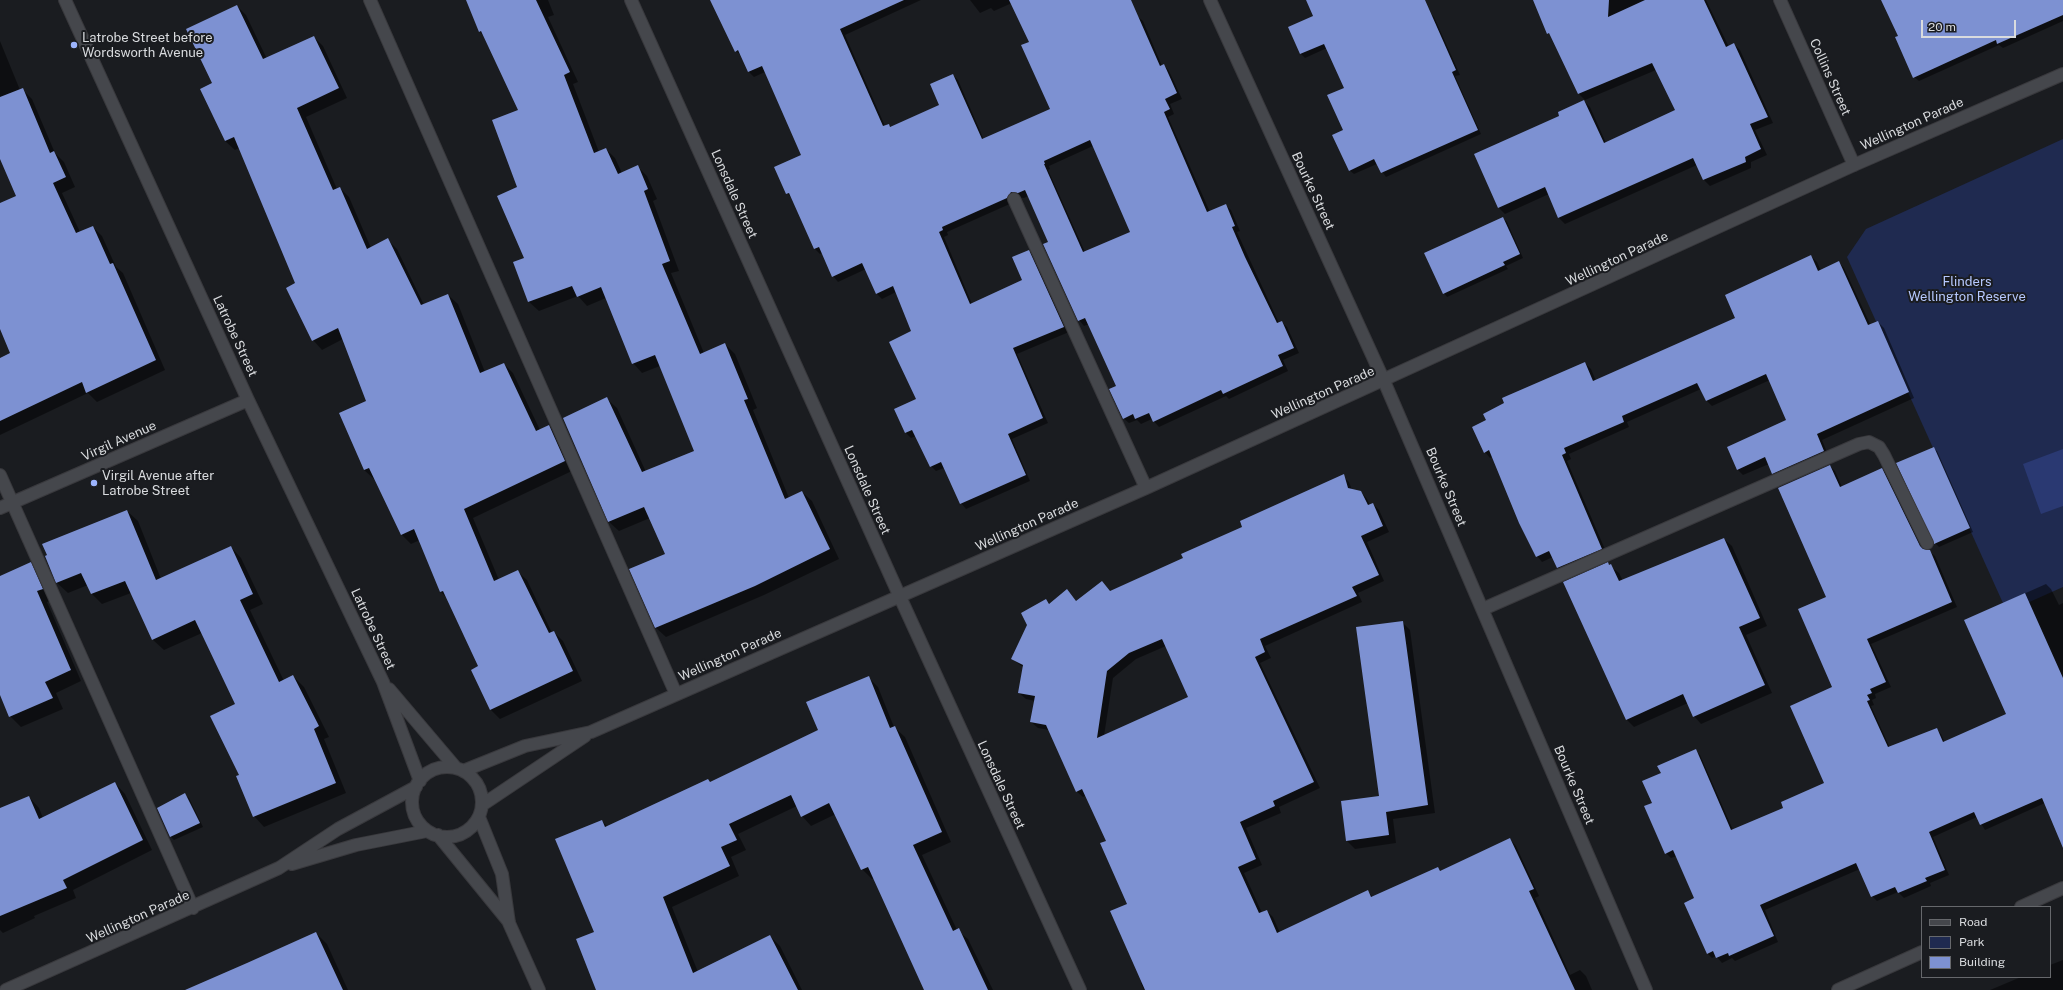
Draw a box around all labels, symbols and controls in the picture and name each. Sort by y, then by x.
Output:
scale bar [1923,12,2018,38]
text: 20 m [1928,20,1956,34]
place label: Latrobe Street before Wordsworth Avenue [82,30,213,61]
street label: Collins Street [1806,36,1854,118]
marker: Latrobe Street before Wordsworth Avenue [69,40,79,50]
street label: Wellington Parade [1858,94,1966,154]
street label: Lonsdale Street [707,147,761,241]
street label: Bourke Street [1288,150,1338,232]
street label: Wellington Parade [1563,228,1671,290]
park label: Flinders Wellington Reserve [1908,274,2026,305]
street label: Latrobe Street [209,293,261,379]
street label: Wellington Parade [1269,363,1377,423]
street label: Virgil Avenue [79,418,159,464]
street label: Lonsdale Street [840,443,894,537]
street label: Bourke Street [1422,445,1470,529]
place label: Virgil Avenue after Latrobe Street [102,468,214,499]
marker: Virgil Avenue after Latrobe Street [89,478,99,488]
street label: Wellington Parade [973,495,1081,555]
street label: Latrobe Street [347,586,399,672]
street label: Wellington Parade [676,625,784,685]
street label: Lonsdale Street [974,738,1028,832]
street label: Bourke Street [1550,743,1598,827]
street label: Wellington Parade [84,887,192,947]
legend [1921,906,2051,978]
text: Road [1959,915,1987,929]
text: Park [1959,935,1985,949]
text: Building [1959,955,2005,969]

